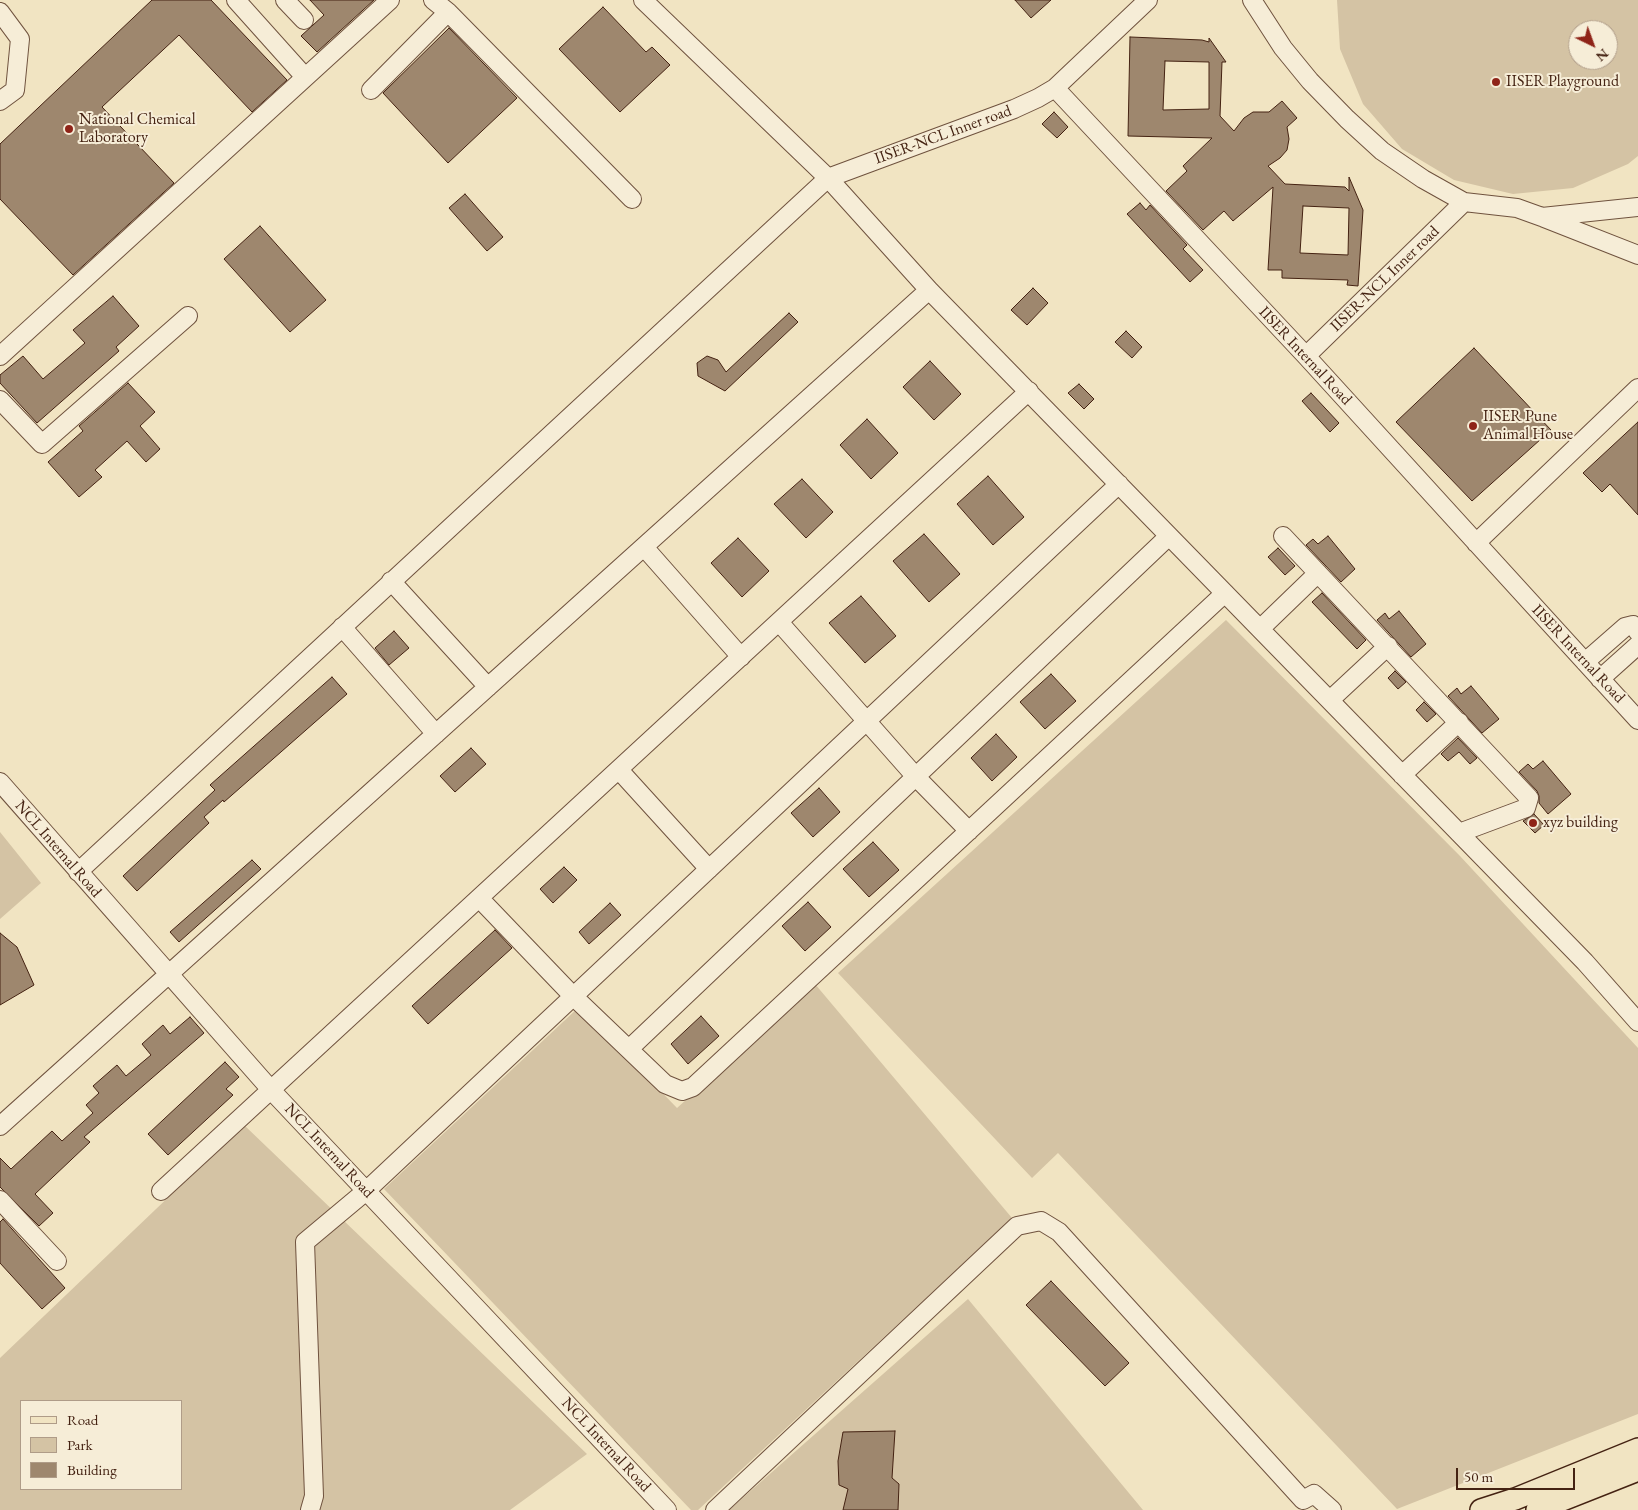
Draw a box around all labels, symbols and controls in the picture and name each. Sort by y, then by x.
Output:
north arrow [1568,20,1618,70]
text: N [1592,45,1613,66]
place label: IISER Playground [1506,72,1619,92]
marker: IISER Playground [1490,76,1502,88]
street label: IISER-NCL Inner road [872,101,1014,169]
place label: National Chemical Laboratory [79,110,195,148]
marker: National Chemical Laboratory [63,123,75,135]
street label: IISER-NCL Inner road [1326,222,1444,336]
street label: IISER Internal Road [1254,303,1356,409]
place label: IISER Pune Animal House [1483,407,1573,445]
marker: IISER Pune Animal House [1467,420,1479,432]
street label: IISER Internal Road [1527,601,1629,707]
street label: NCL Internal Road [11,797,105,901]
place label: xyz building [1543,813,1618,833]
marker: xyz building [1527,817,1539,829]
street label: NCL Internal Road [280,1100,378,1202]
street label: NCL Internal Road [557,1394,655,1496]
legend [20,1400,182,1490]
text: Road [67,1410,98,1429]
text: Park [67,1435,93,1454]
scale bar [1458,1458,1577,1490]
text: Building [67,1460,117,1479]
text: 50 m [1464,1467,1493,1486]

